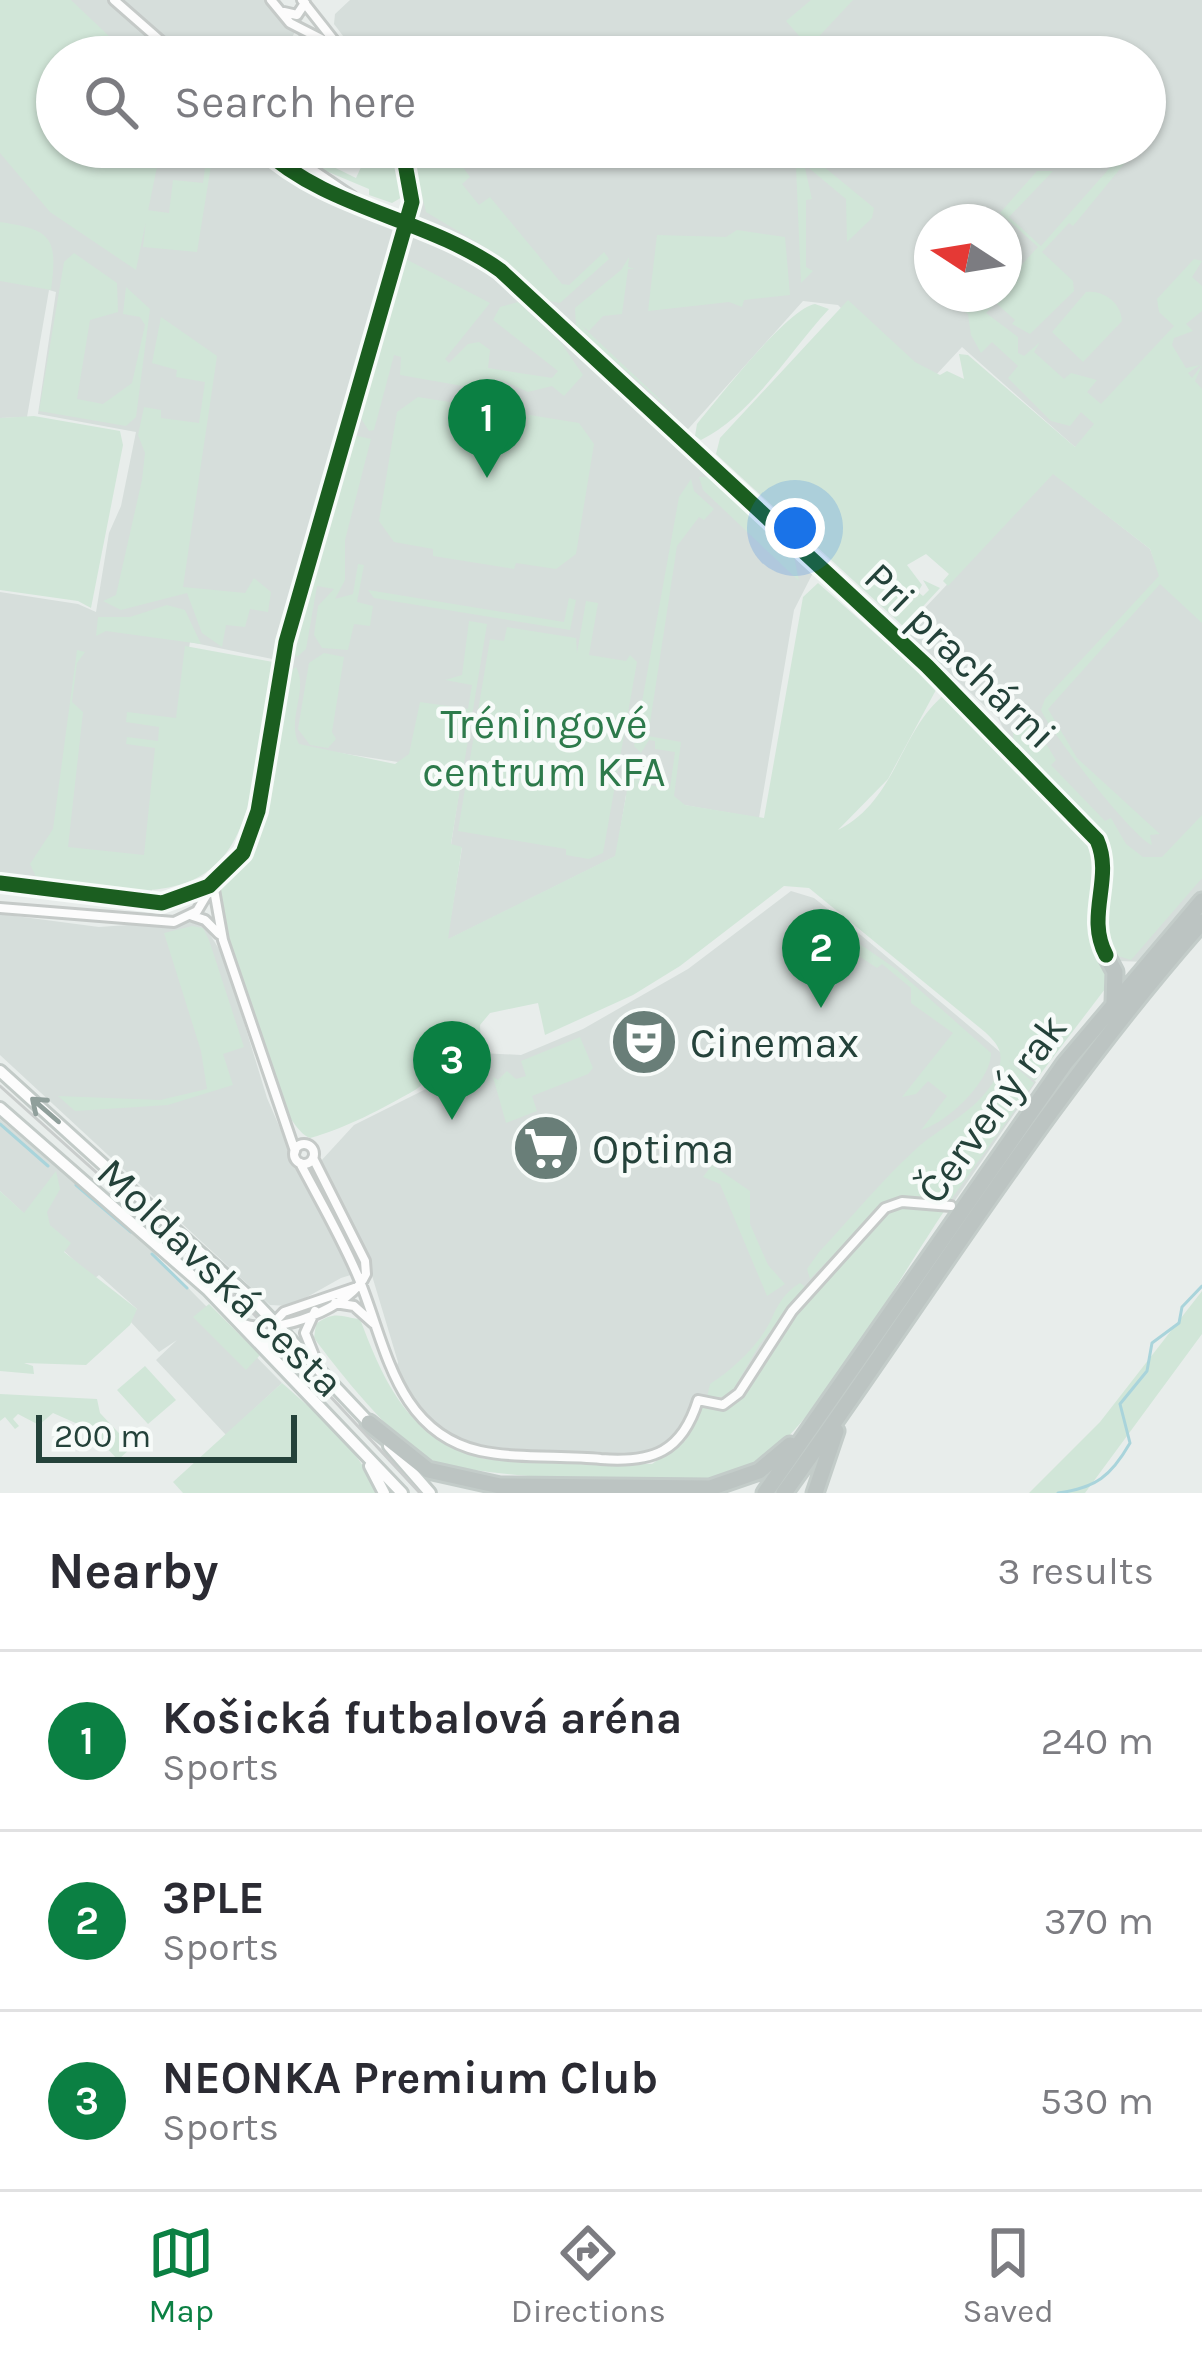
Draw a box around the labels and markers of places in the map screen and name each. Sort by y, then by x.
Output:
pin: 1 [448,379,526,478]
pin: 2 [782,909,860,1008]
theatre icon: Cinemax [609,1007,679,1077]
place label: Cinemax [690,1018,859,1068]
pin: 3 [413,1021,491,1120]
supermarket icon: Optima [511,1113,581,1183]
place label: Optima [592,1124,734,1174]

